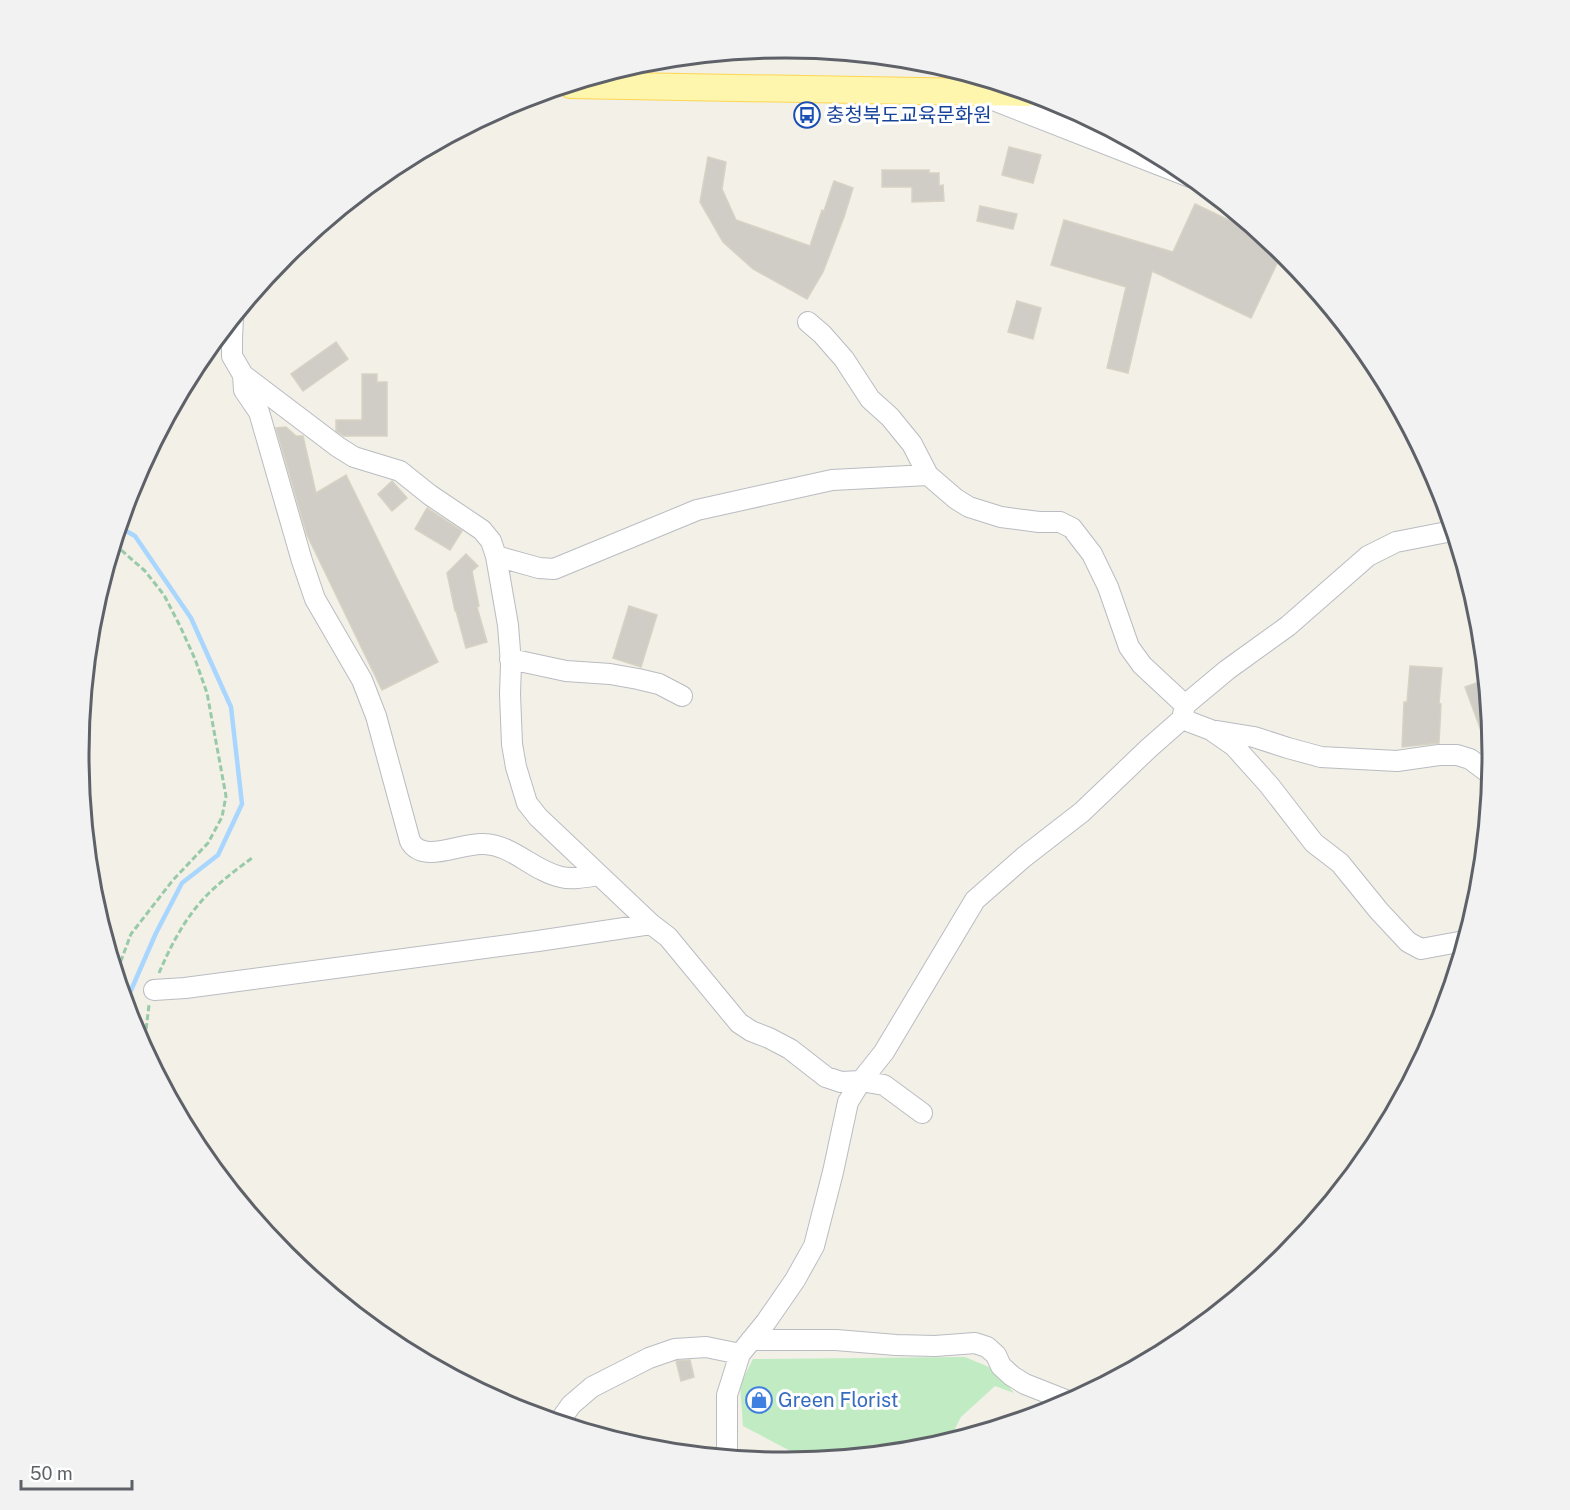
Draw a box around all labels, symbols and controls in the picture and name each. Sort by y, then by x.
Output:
bus stop icon: 충청북도교육문화원 [792,100,822,130]
place label: 충청북도교육문화원 [826,103,992,127]
shop icon: Green Florist [744,1385,774,1415]
place label: Green Florist [778,1388,899,1412]
scale bar [21,1453,132,1491]
text: 50 m [30,1463,73,1484]

